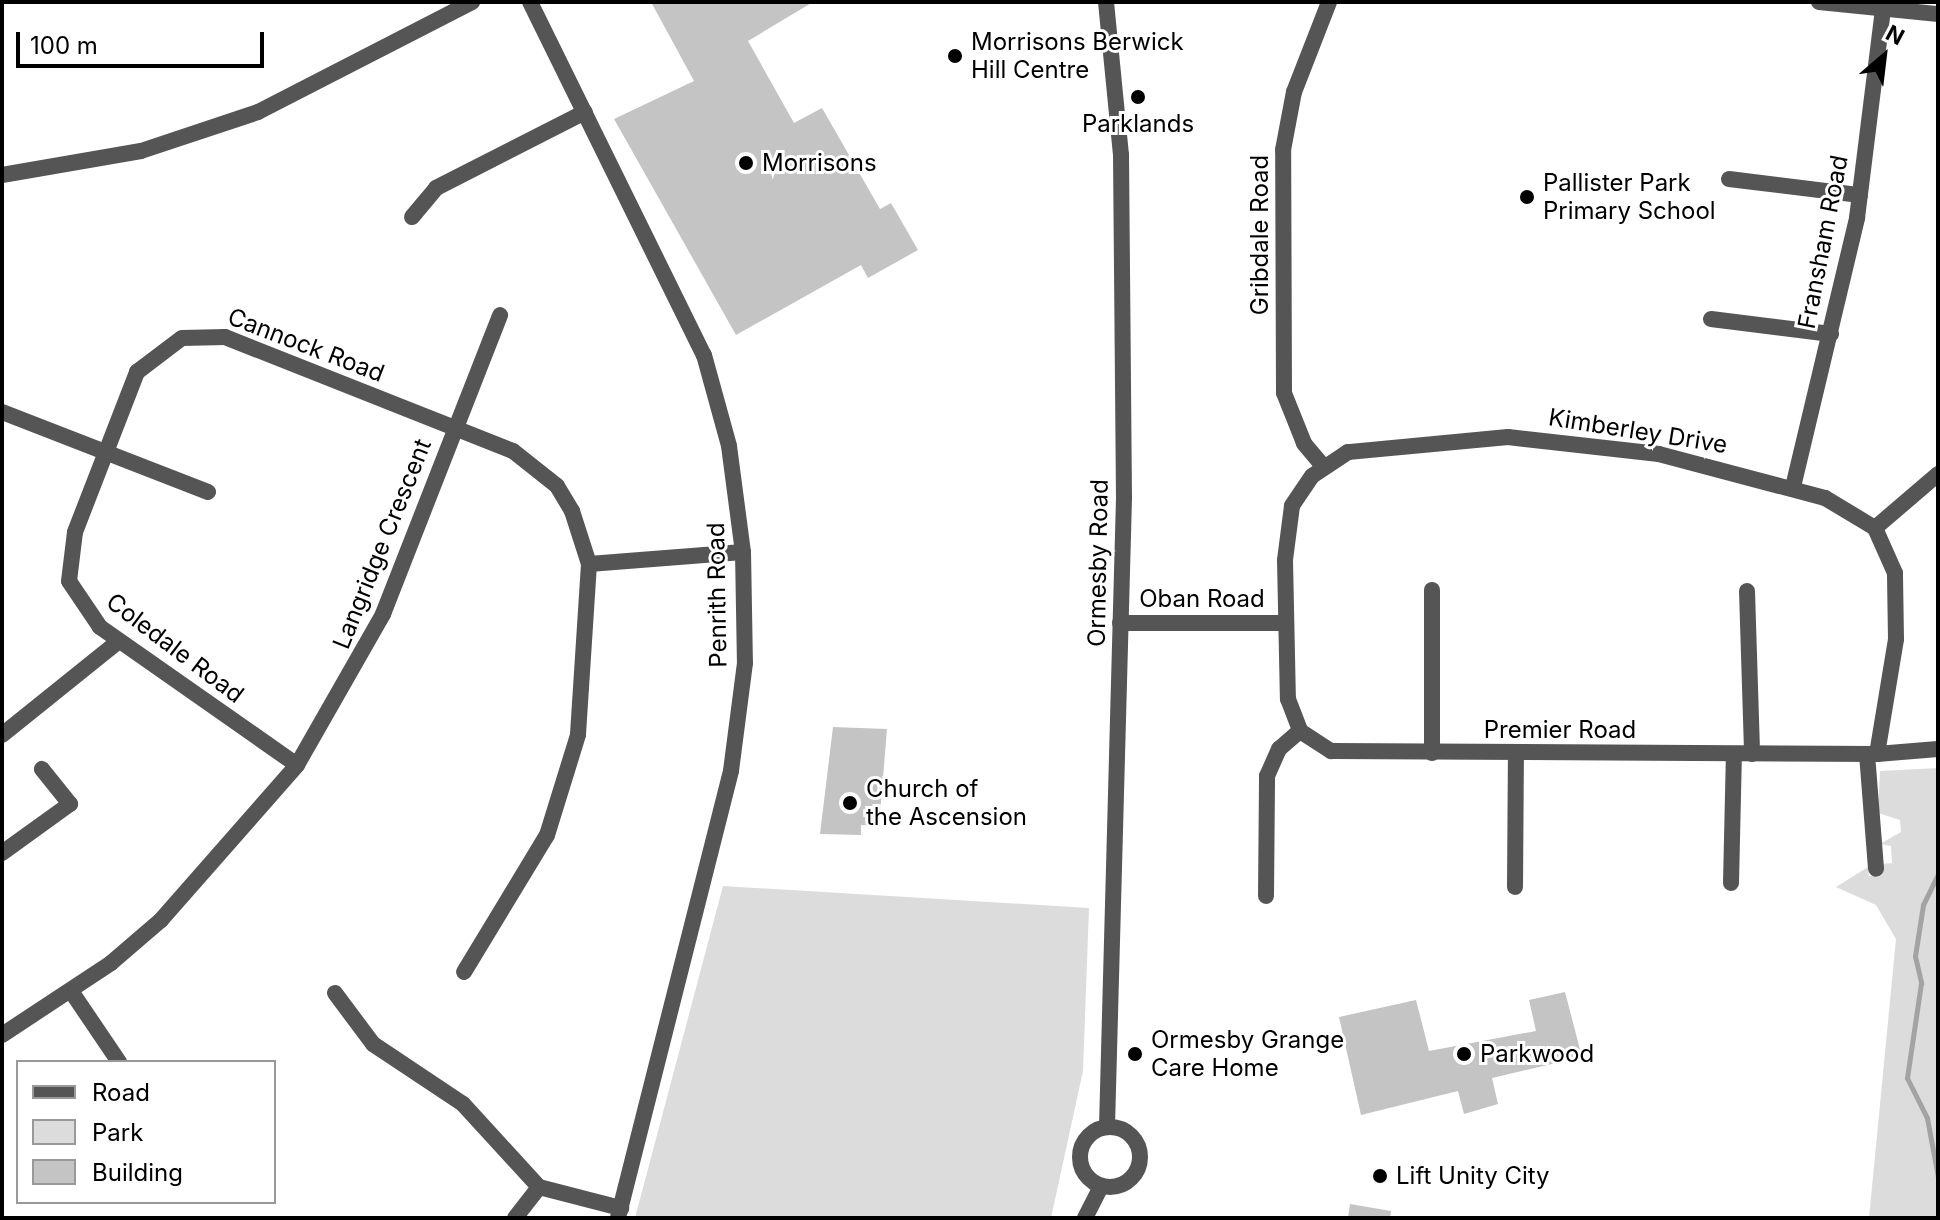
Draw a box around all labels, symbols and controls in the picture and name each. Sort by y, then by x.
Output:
scale bar [20,16,268,66]
north arrow [1844,16,1924,96]
text: N [1882,19,1909,50]
place label: Morrisons Berwick Hill Centre [971,28,1184,84]
text: 100 m [30,31,98,60]
marker: Morrisons Berwick Hill Centre [946,47,964,65]
marker: Parklands [1129,88,1147,106]
place label: Parklands [1082,110,1194,138]
place label: Morrisons [762,149,877,177]
street label: Fransham Road [1792,153,1854,331]
marker: Morrisons [737,154,755,172]
street label: Gribdale Road [1246,155,1274,315]
place label: Pallister Park Primary School [1543,169,1716,225]
marker: Pallister Park Primary School [1518,188,1536,206]
street label: Cannock Road [224,302,388,388]
street label: Kimberley Drive [1547,403,1729,459]
street label: Langridge Crescent [327,435,437,653]
street label: Ormesby Road [1082,479,1114,647]
street label: Penrith Road [701,522,733,668]
street label: Oban Road [1139,585,1265,613]
street label: Coledale Road [101,587,249,709]
street label: Premier Road [1484,716,1636,744]
place label: Church of the Ascension [866,775,1027,831]
marker: Church of the Ascension [841,794,859,812]
place label: Ormesby Grange Care Home [1151,1026,1344,1082]
place label: Parkwood [1480,1040,1594,1068]
marker: Ormesby Grange Care Home [1126,1045,1144,1063]
marker: Parkwood [1455,1045,1473,1063]
legend [16,1060,276,1204]
text: Road [92,1078,150,1107]
text: Park [92,1118,143,1147]
text: Building [92,1158,183,1187]
place label: Lift Unity City [1396,1162,1550,1190]
marker: Lift Unity City [1371,1167,1389,1185]

